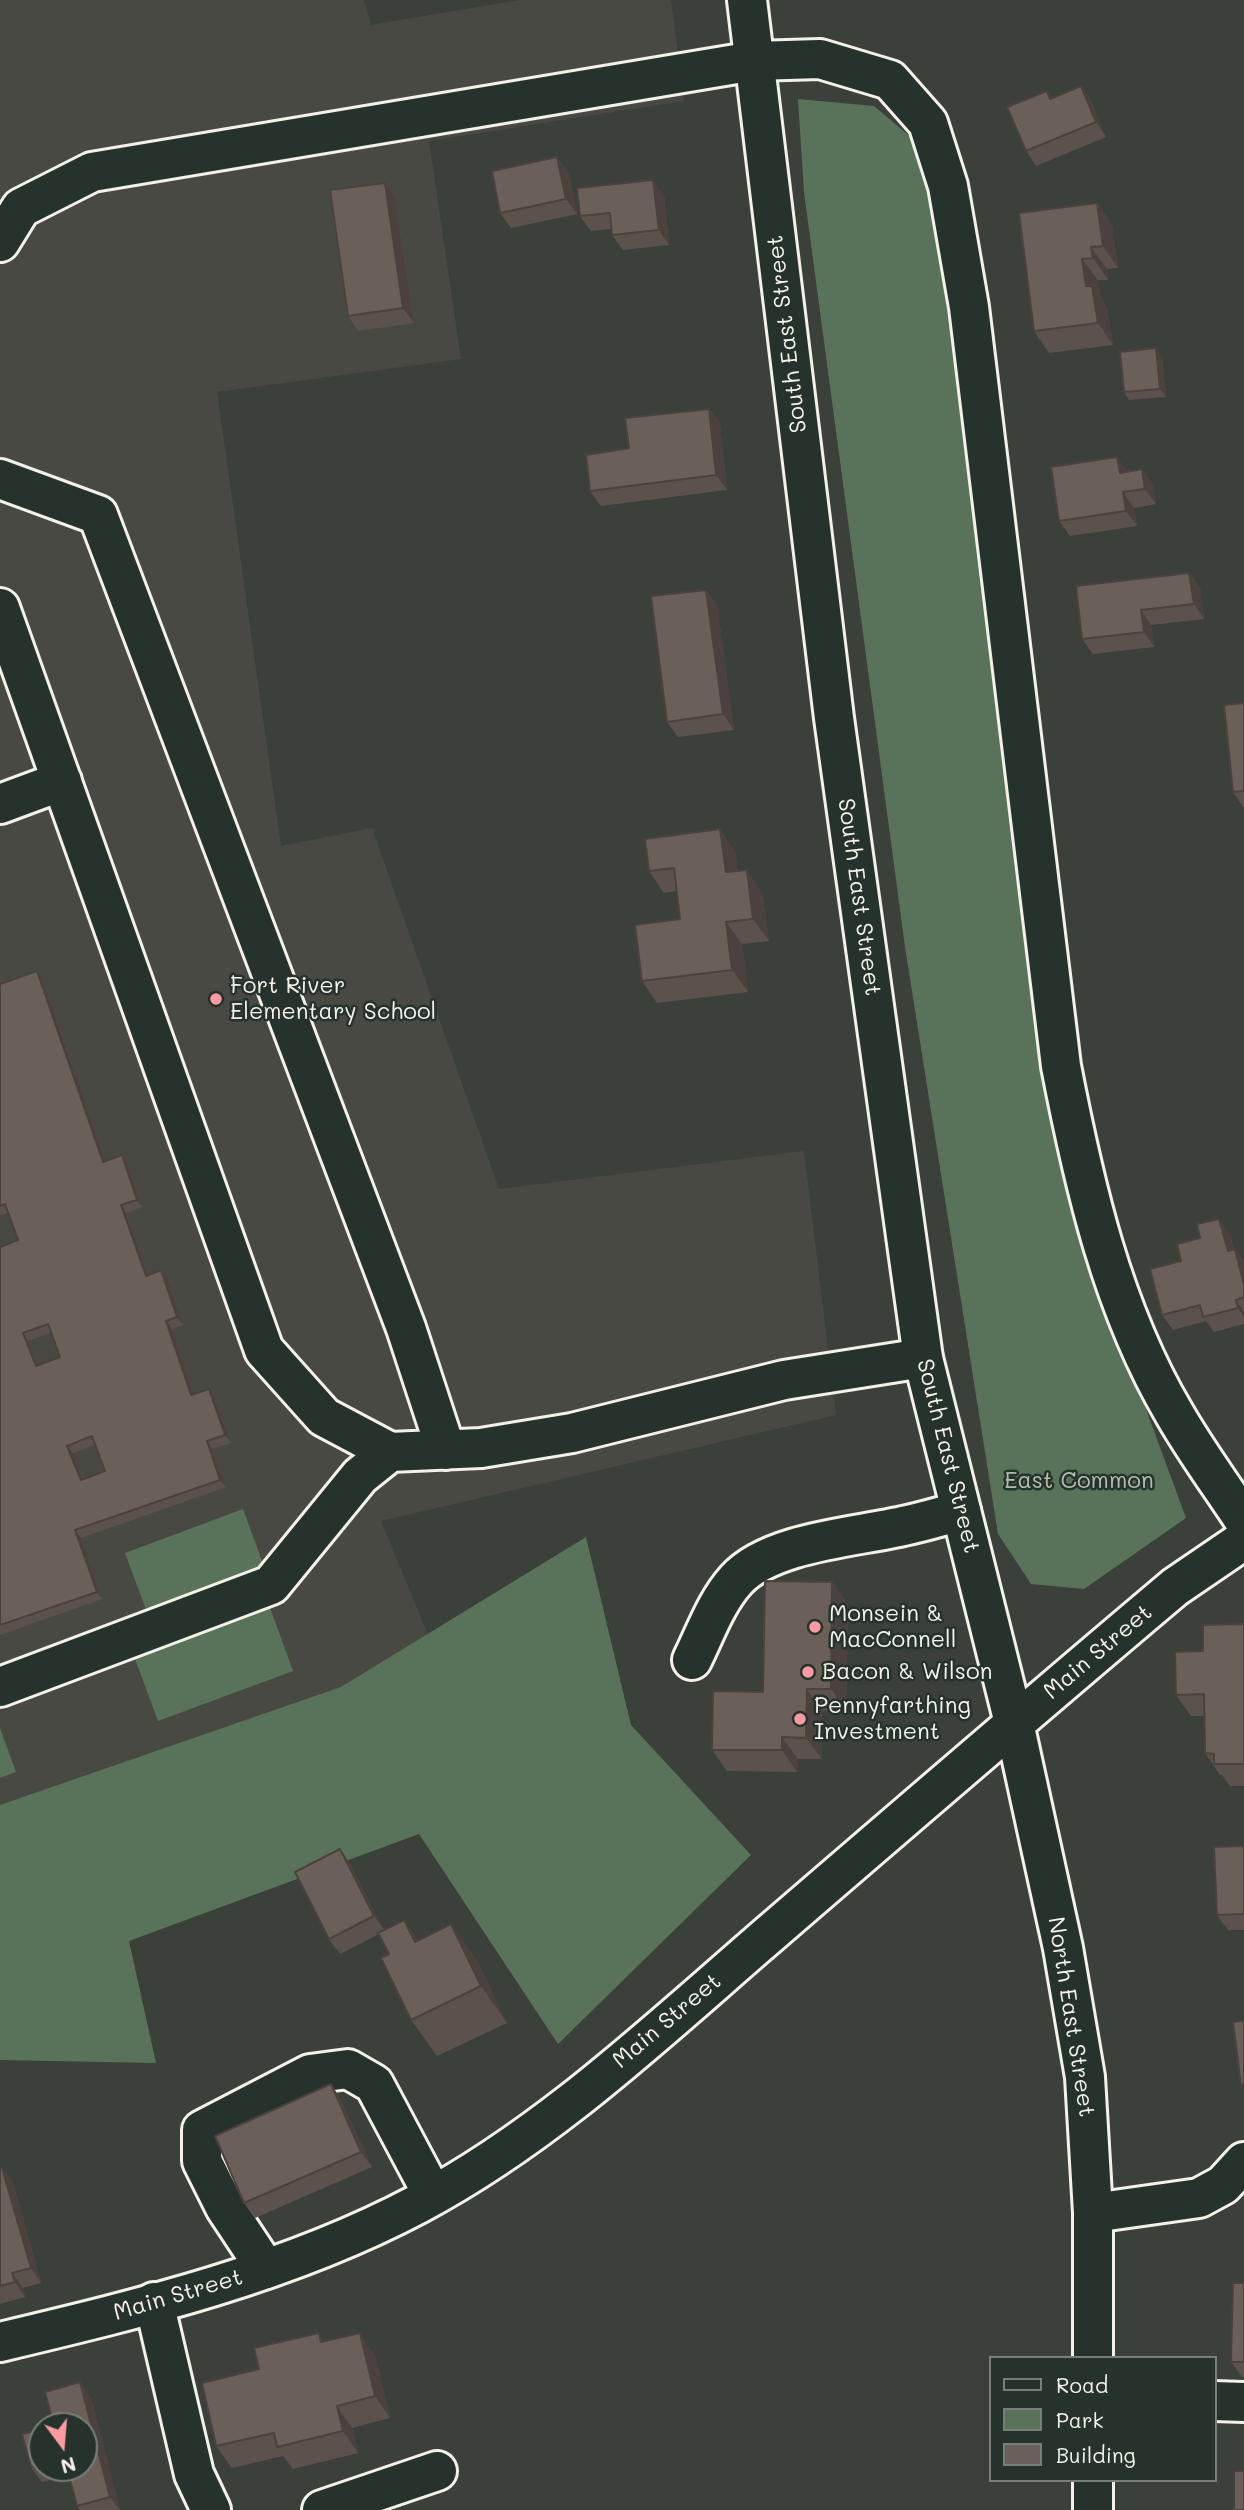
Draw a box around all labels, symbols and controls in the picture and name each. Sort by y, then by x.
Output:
street label: South East Street [761,234,813,434]
street label: South East Street [831,797,887,997]
place label: Fort River Elementary School [230,972,436,1026]
marker: Fort River Elementary School [208,991,224,1007]
street label: South East Street [911,1356,985,1556]
park label: East Common [1004,1467,1154,1495]
street label: Main Street [1038,1599,1158,1705]
place label: Monsein & MacConnell [829,1600,957,1654]
marker: Monsein & MacConnell [807,1619,823,1635]
place label: Bacon & Wilson [822,1658,992,1686]
marker: Bacon & Wilson [800,1664,816,1680]
place label: Pennyfarthing Investment [814,1692,971,1746]
marker: Pennyfarthing Investment [792,1711,808,1727]
street label: North East Street [1042,1915,1100,2119]
street label: Main Street [607,1968,727,2074]
street label: Main Street [110,2263,246,2327]
legend [988,2356,1216,2482]
text: Road [1056,2371,1108,2398]
text: Park [1056,2406,1104,2433]
north arrow [28,2412,98,2482]
text: Building [1056,2441,1136,2468]
text: N [58,2452,79,2480]

